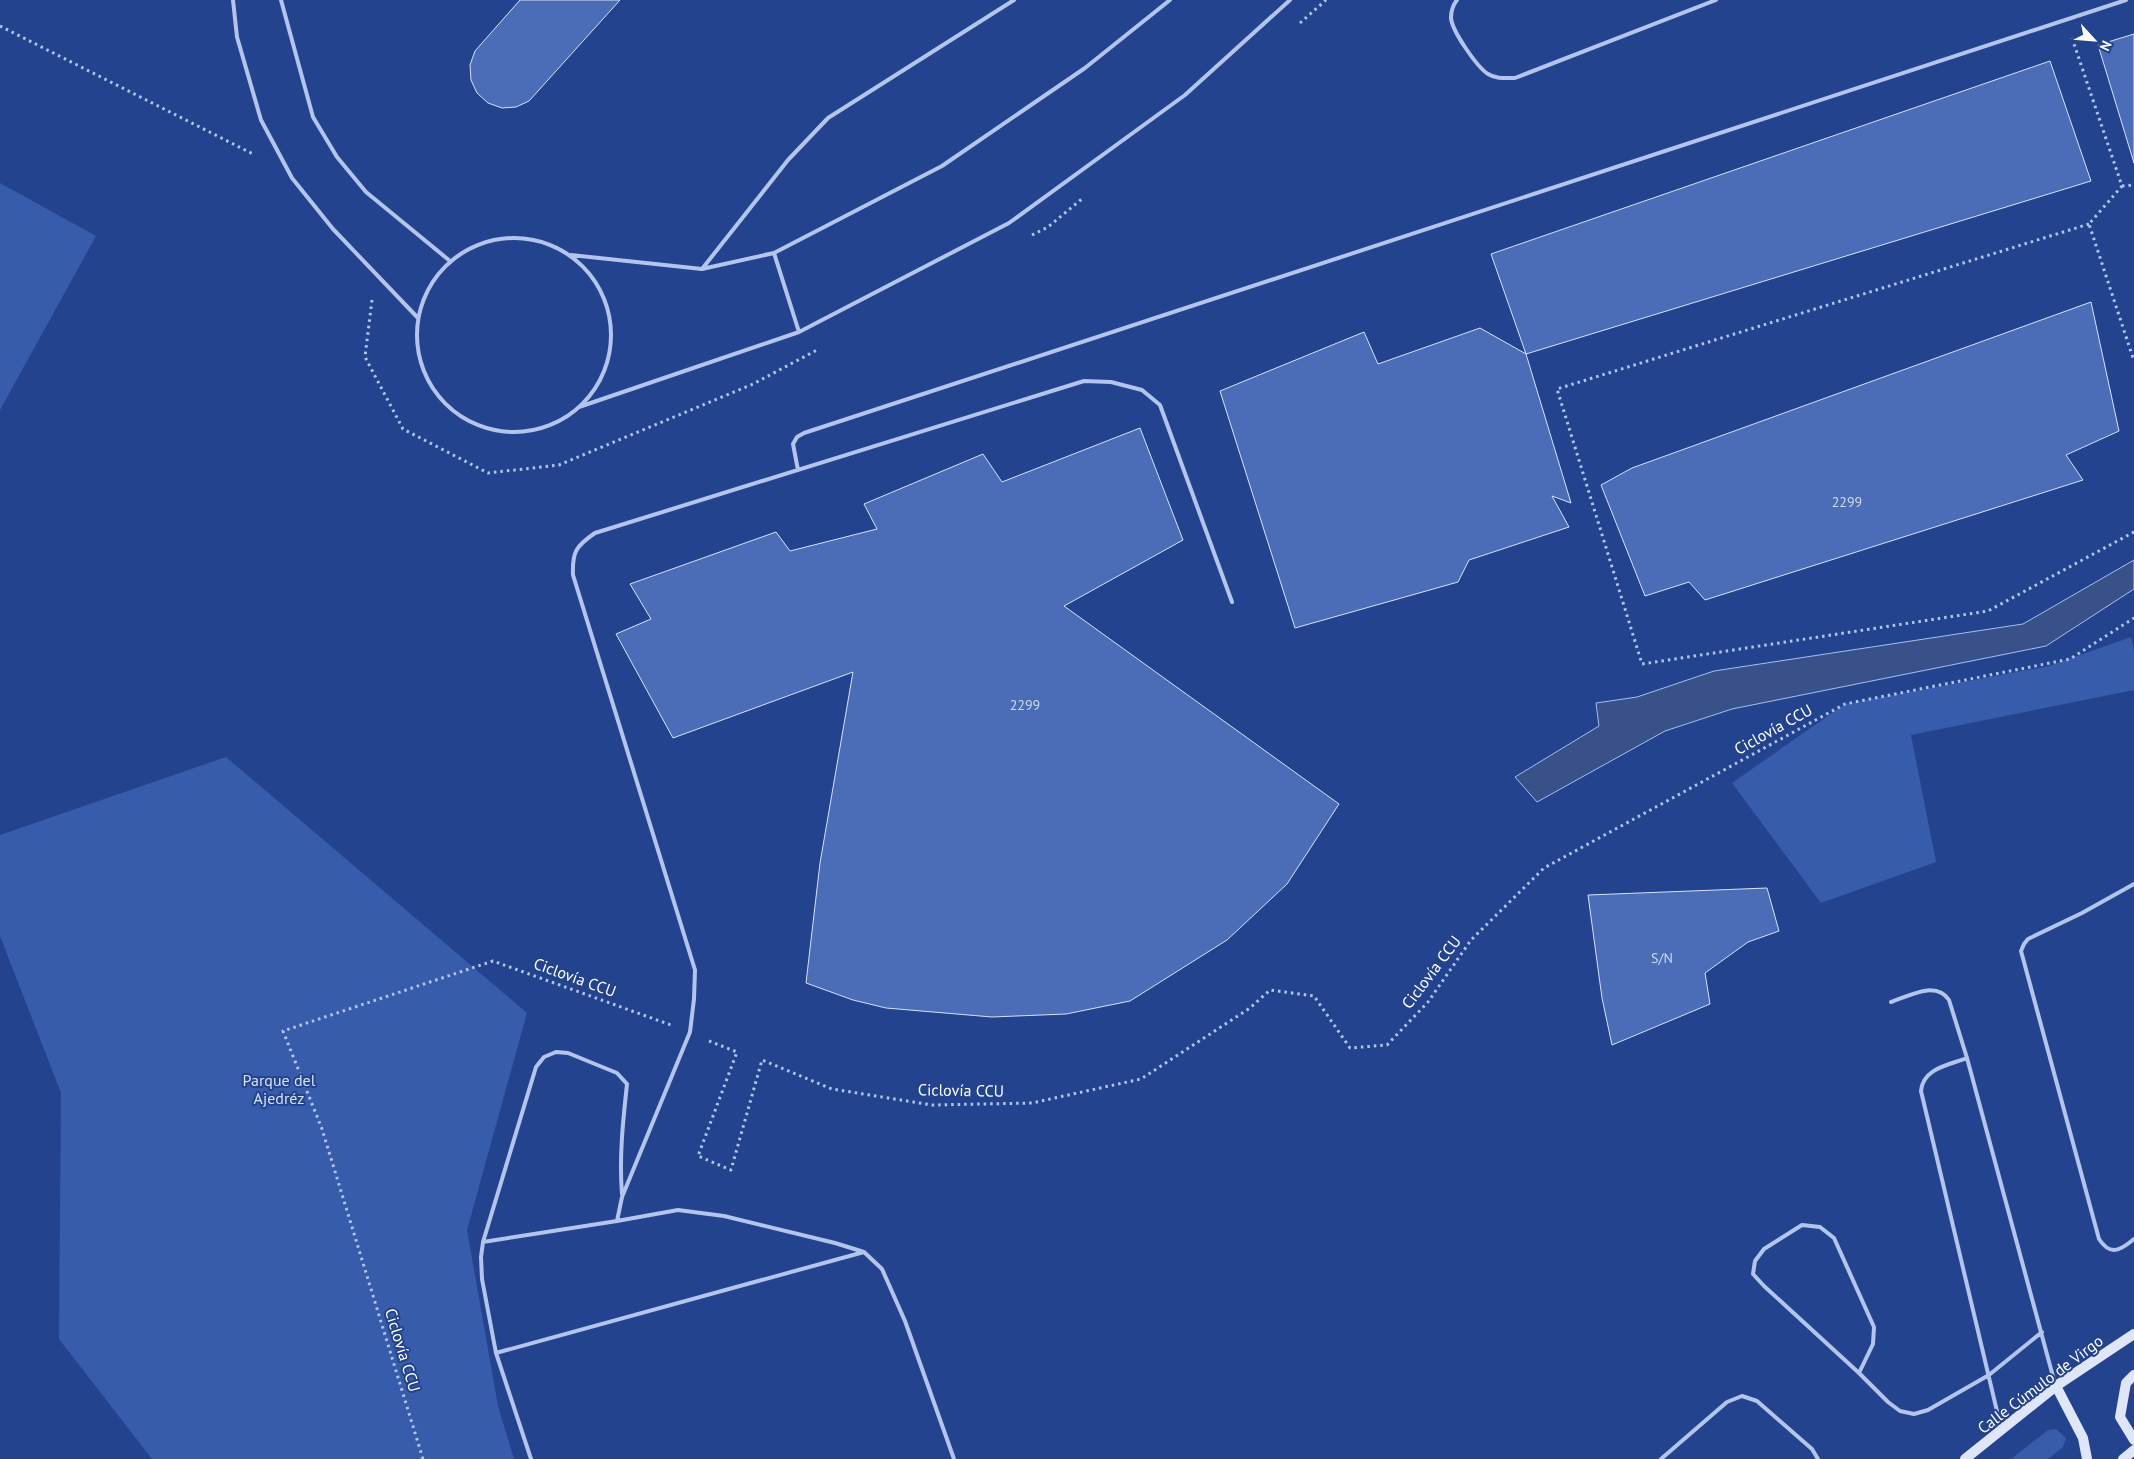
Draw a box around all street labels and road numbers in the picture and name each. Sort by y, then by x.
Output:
street label: Ciclovía CCU [1730,699,1816,759]
street label: Ciclovía CCU [1397,932,1465,1012]
street label: Ciclovía CCU [531,953,619,1001]
street label: Ciclovía CCU [918,1079,1004,1101]
street label: Ciclovía CCU [381,1306,425,1394]
street label: Calle Cúmulo de Virgo [1973,1330,2107,1438]

